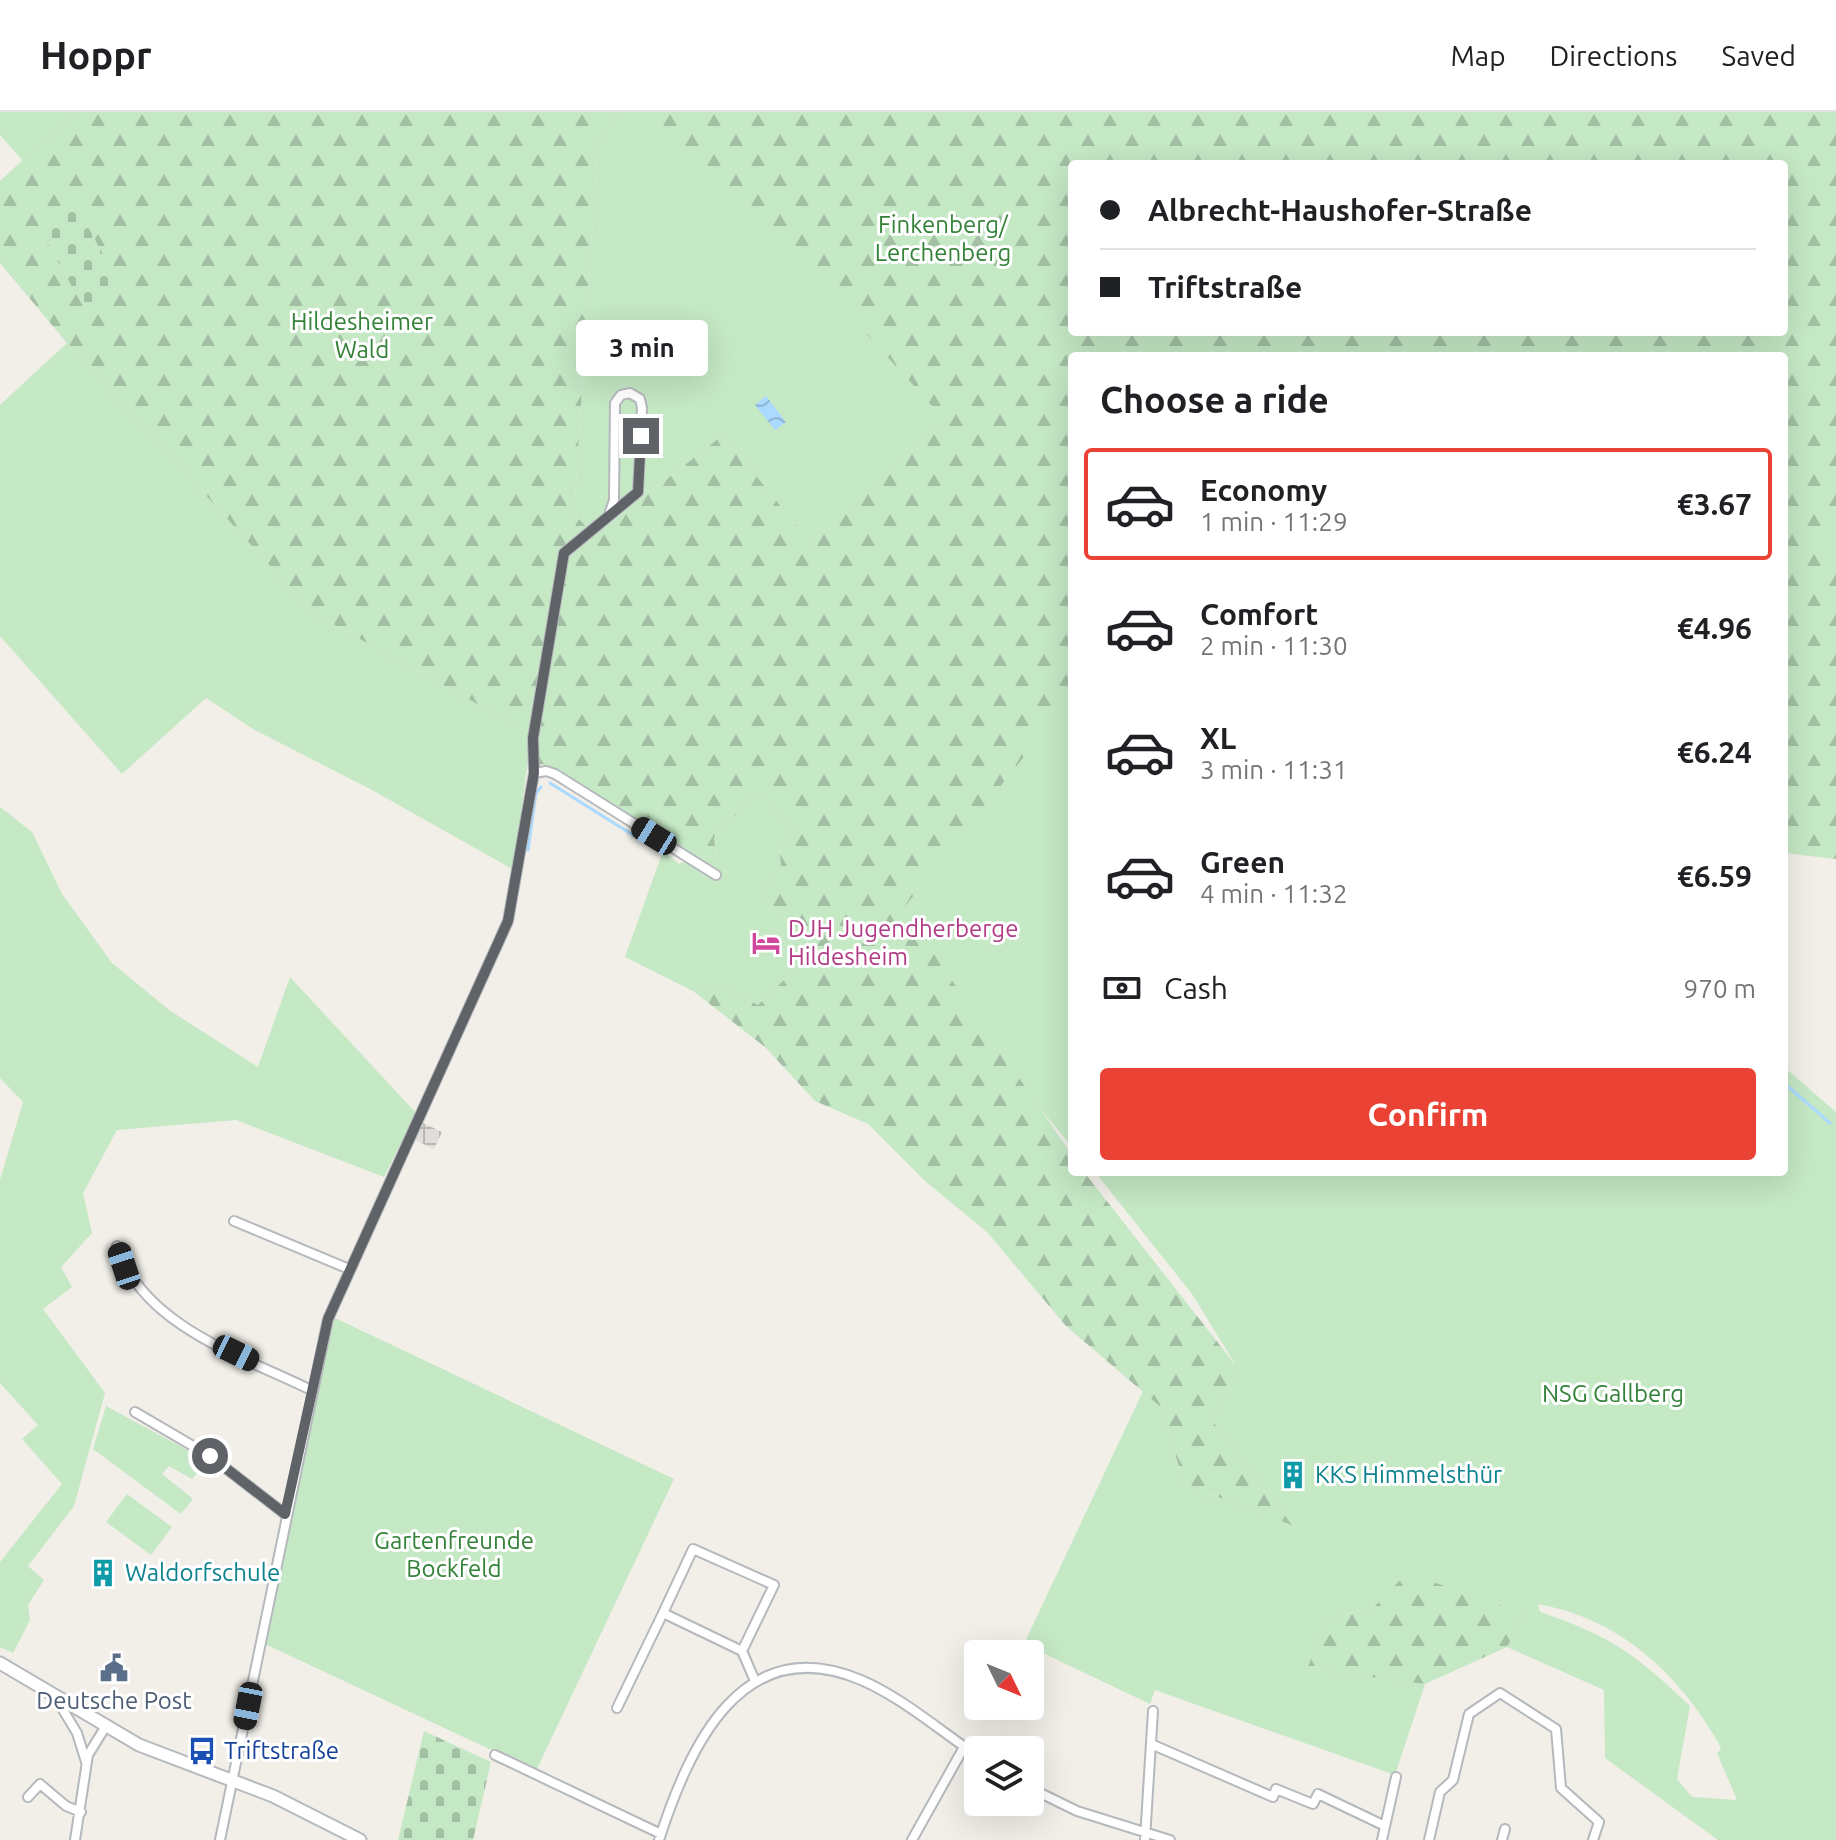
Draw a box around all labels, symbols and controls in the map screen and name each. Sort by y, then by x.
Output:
text: Hoppr [40,34,152,76]
text: Map [1450,40,1506,71]
text: Directions [1550,40,1677,71]
text: Saved [1721,40,1796,71]
text: Albrecht-Haushofer-Straße [1148,193,1532,227]
park label: Finkenberg/ Lerchenberg [875,211,1011,266]
text: Triftstraße [1148,270,1302,304]
park label: Hildesheimer Wald [291,308,433,363]
callout: 3 min [575,320,707,376]
text: 3 min [609,333,675,362]
text: Choose a ride [1100,379,1329,420]
route end [623,418,659,454]
icon: car [1104,468,1176,540]
text: Economy [1200,473,1327,507]
text: €3.67 [1677,487,1752,521]
text: 1 min · 11:29 [1200,507,1348,536]
icon: car [1104,592,1176,664]
text: Comfort [1200,597,1318,631]
text: €4.96 [1677,611,1752,645]
text: 2 min · 11:30 [1200,631,1348,660]
icon: car [1104,716,1176,788]
text: XL [1200,721,1236,755]
text: €6.24 [1677,735,1752,769]
text: 3 min · 11:31 [1200,755,1348,784]
car [627,813,681,859]
icon: car [1104,840,1176,912]
text: Green [1200,845,1285,879]
text: €6.59 [1677,859,1752,893]
text: 4 min · 11:32 [1200,879,1348,908]
place label: DJH Jugendherberge Hildesheim [788,915,1018,970]
hotel icon: DJH Jugendherberge Hildesheim [751,928,781,958]
icon: cash [1100,966,1144,1010]
text: Cash [1164,971,1228,1005]
text: 970 m [1684,974,1756,1003]
button: Confirm [1100,1068,1756,1160]
car [105,1239,143,1293]
car [209,1332,263,1374]
park label: NSG Gallberg [1542,1380,1684,1407]
route start [192,1438,228,1474]
building icon: KKS Himmelsthür [1278,1460,1308,1490]
place label: KKS Himmelsthür [1315,1461,1502,1488]
park label: Gartenfreunde Bockfeld [374,1527,534,1582]
building icon: Waldorfschule [88,1558,118,1588]
place label: Waldorfschule [125,1559,280,1586]
north arrow [964,1640,1044,1720]
map controls [964,1640,1044,1816]
public building icon: Deutsche Post [99,1653,129,1683]
car [232,1680,264,1732]
place label: Deutsche Post [36,1687,192,1714]
bus stop icon: Triftstraße [187,1736,217,1766]
button: layers [964,1736,1044,1816]
place label: Triftstraße [224,1737,339,1764]

